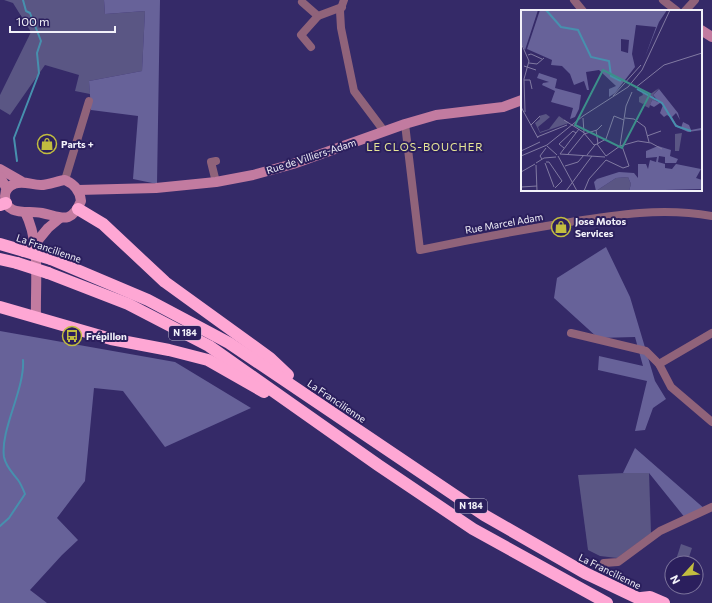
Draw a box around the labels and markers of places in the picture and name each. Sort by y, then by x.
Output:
shop icon: Parts + [36,133,58,155]
place label: Parts + [61,138,94,150]
place label: Jose Motos Services [575,215,626,239]
shop icon: Jose Motos Services [550,216,572,238]
bus stop icon: Frépillon [61,325,83,347]
place label: Frépillon [86,330,127,342]

